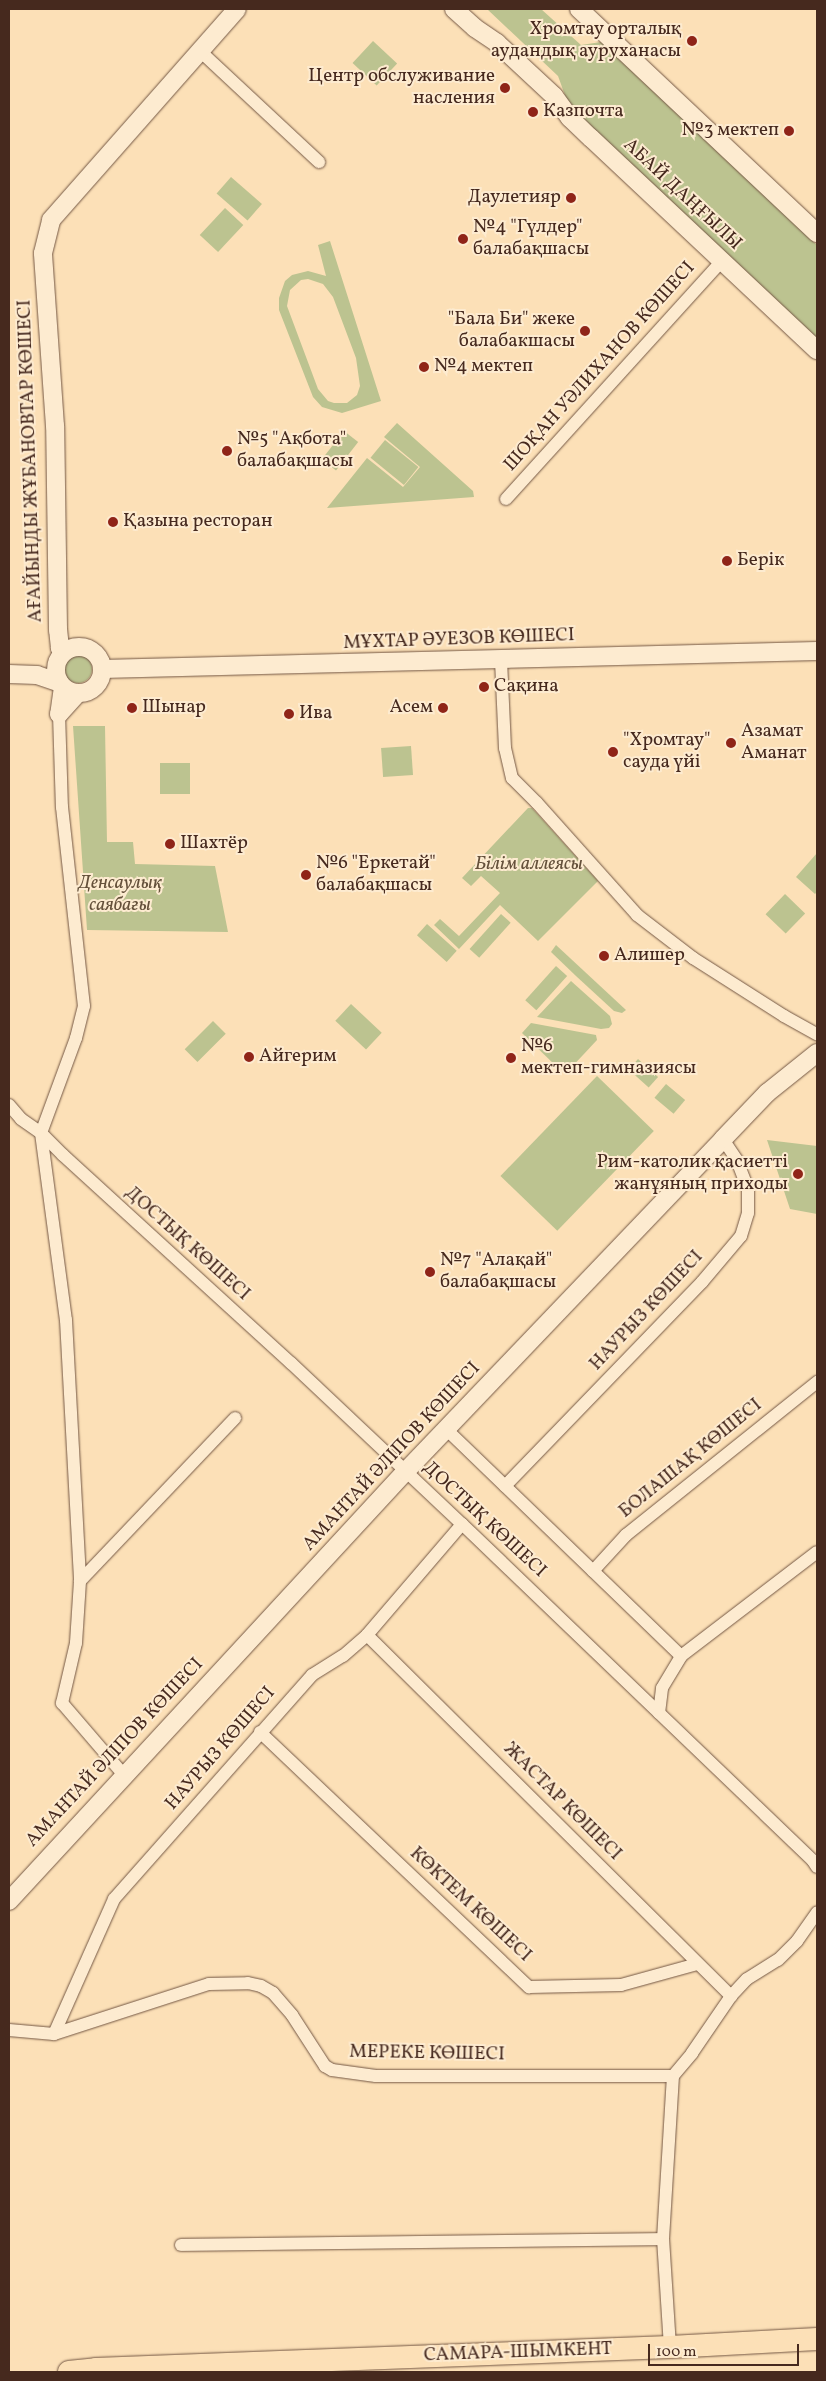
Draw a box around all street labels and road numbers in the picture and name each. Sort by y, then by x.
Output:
street label: АБАЙ ДАҢҒЫЛЫ [618,134,746,256]
street label: ШОҚАН УӘЛИХАНОВ КӨШЕСІ [500,257,700,477]
street label: АҒАЙЫНДЫ ЖҰБАНОВТАР КӨШЕСІ [14,299,48,623]
street label: МҰХТАР ӘУЕЗОВ КӨШЕСІ [343,625,575,655]
street label: ДОСТЫҚ КӨШЕСІ [120,1182,254,1306]
street label: НАУРЫЗ КӨШЕСІ [585,1246,709,1376]
street label: АМАНТАЙ ӘЛІПОВ КӨШЕСІ [298,1358,486,1556]
street label: БОЛАШАҚ КӨШЕСІ [615,1394,767,1524]
street label: ДОСТЫҚ КӨШЕСІ [418,1457,550,1583]
street label: АМАНТАЙ ӘЛІПОВ КӨШЕСІ [21,1654,209,1852]
street label: НАУРЫЗ КӨШЕСІ [161,1683,281,1815]
street label: ЖАСТАР КӨШЕСІ [498,1738,626,1866]
street label: КӨКТЕМ КӨШЕСІ [404,1843,536,1967]
street label: МЕРЕКЕ КӨШЕСІ [349,2041,505,2067]
street label: САМАРА-ШЫМКЕНТ [423,2338,613,2368]

